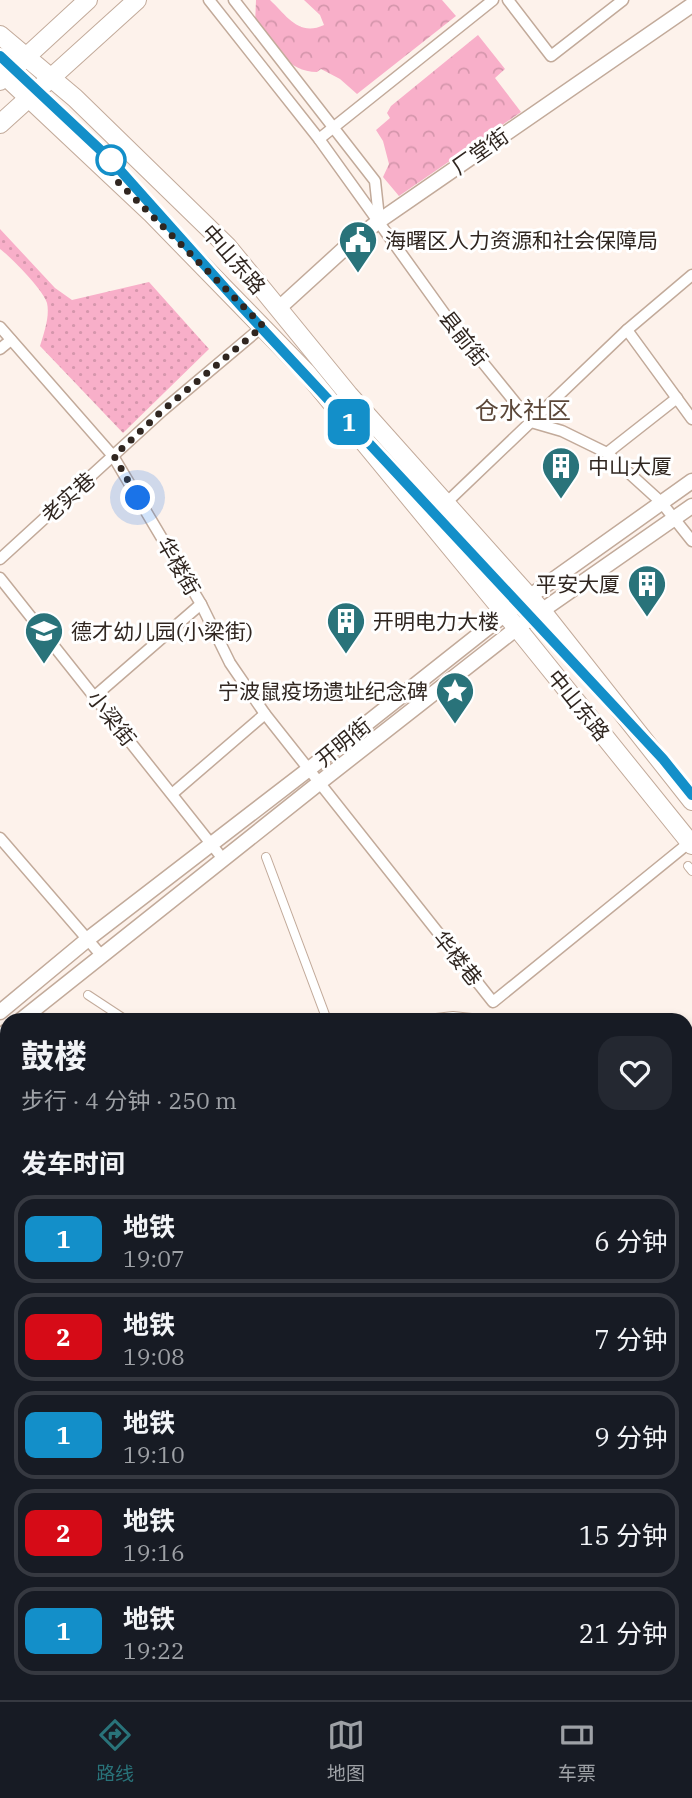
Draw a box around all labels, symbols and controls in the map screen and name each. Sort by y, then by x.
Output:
street label: 厂堂街 [446,121,514,181]
unlabelled marker [96,145,126,175]
street label: 中山东路 [196,218,272,300]
public building icon: 海曙区人力资源和社会保障局 [337,219,379,274]
place label: 海曙区人力资源和社会保障局 [385,226,658,254]
street label: 县前街 [434,305,494,371]
district label: 仓水社区 [475,394,571,426]
line badge: 1 [326,399,372,445]
text: 1 [342,406,356,438]
building icon: 中山大厦 [540,445,582,500]
place label: 中山大厦 [588,452,672,480]
street label: 老实巷 [35,466,101,528]
your location [120,480,155,515]
street label: 华楼街 [151,532,207,600]
building icon: 平安大厦 [626,563,668,618]
place label: 平安大厦 [536,570,620,598]
building icon: 开明电力大楼 [325,600,367,655]
place label: 开明电力大楼 [373,607,499,635]
school or university icon: 德才幼儿园(小梁街) [23,610,65,665]
place label: 德才幼儿园(小梁街) [71,617,253,645]
street label: 中山东路 [542,664,616,746]
place icon: 宁波鼠疫场遗址纪念碑 [434,670,476,725]
place label: 宁波鼠疫场遗址纪念碑 [218,677,428,705]
street label: 小梁街 [82,685,142,751]
street label: 开明街 [310,711,376,773]
street label: 华楼巷 [427,925,489,991]
text: 鼓楼 [21,1034,87,1077]
button: heart [598,1036,672,1110]
text: 步行 · 4 分钟 · 250 m [21,1085,237,1115]
text: 发车时间 [21,1146,125,1180]
text: 地铁 [123,1209,175,1243]
text: 1 [56,1223,71,1255]
text: 6 分钟 [594,1224,668,1258]
text: 19:07 [123,1243,185,1273]
text: 地铁 [123,1307,175,1341]
text: 2 [56,1321,71,1353]
text: 7 分钟 [594,1322,668,1356]
text: 19:08 [123,1341,185,1371]
text: 地铁 [123,1405,175,1439]
text: 1 [56,1419,71,1451]
text: 9 分钟 [594,1420,668,1454]
text: 19:10 [123,1439,185,1469]
text: 地铁 [123,1503,175,1537]
text: 2 [56,1517,71,1549]
text: 15 分钟 [579,1518,668,1552]
text: 19:16 [123,1537,185,1567]
text: 地铁 [123,1601,175,1635]
text: 1 [56,1615,71,1647]
text: 21 分钟 [579,1616,668,1650]
text: 19:22 [123,1635,185,1665]
tab: 路线 [96,1716,134,1785]
tab: 地图 [327,1716,365,1785]
tab: 车票 [558,1716,596,1785]

